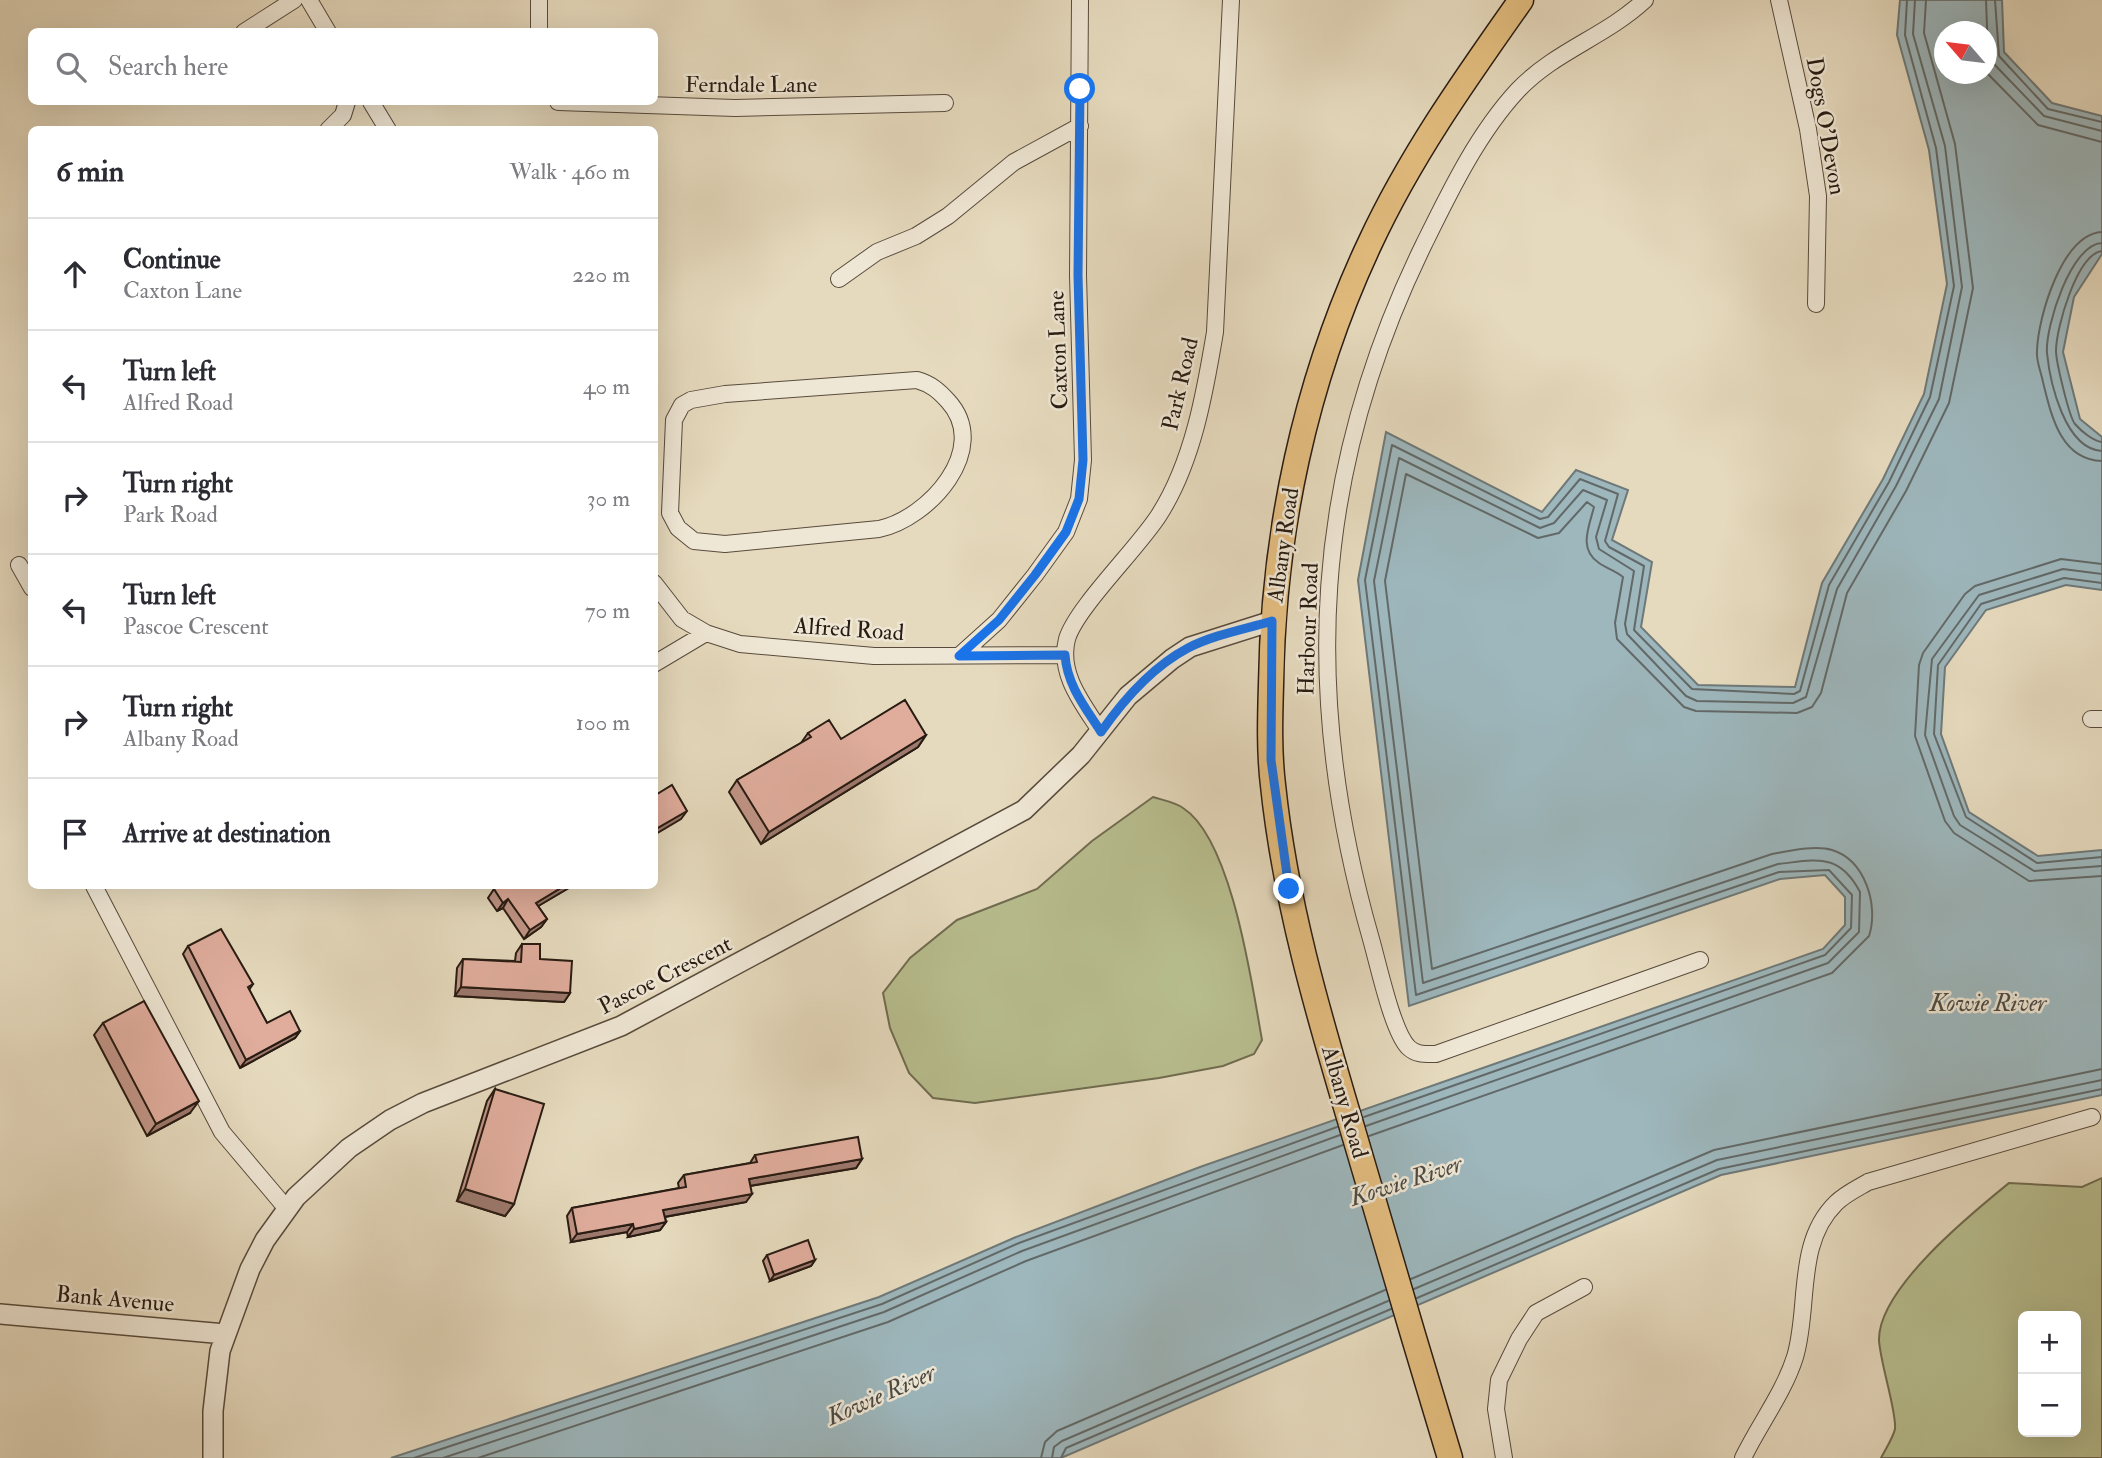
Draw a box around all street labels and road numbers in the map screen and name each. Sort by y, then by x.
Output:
street label: Dogs O'Devon [1800,55,1852,197]
street label: Ferndale Lane [685,70,818,99]
street label: Caxton Lane [1041,290,1075,410]
street label: Park Road [1155,335,1205,433]
street label: Albany Road [1260,486,1305,605]
street label: Harbour Road [1291,562,1325,696]
street label: Alfred Road [792,611,905,647]
street label: Pascoe Crescent [594,929,736,1021]
street label: Albany Road [1315,1041,1375,1162]
street label: Bank Avenue [55,1279,176,1319]

